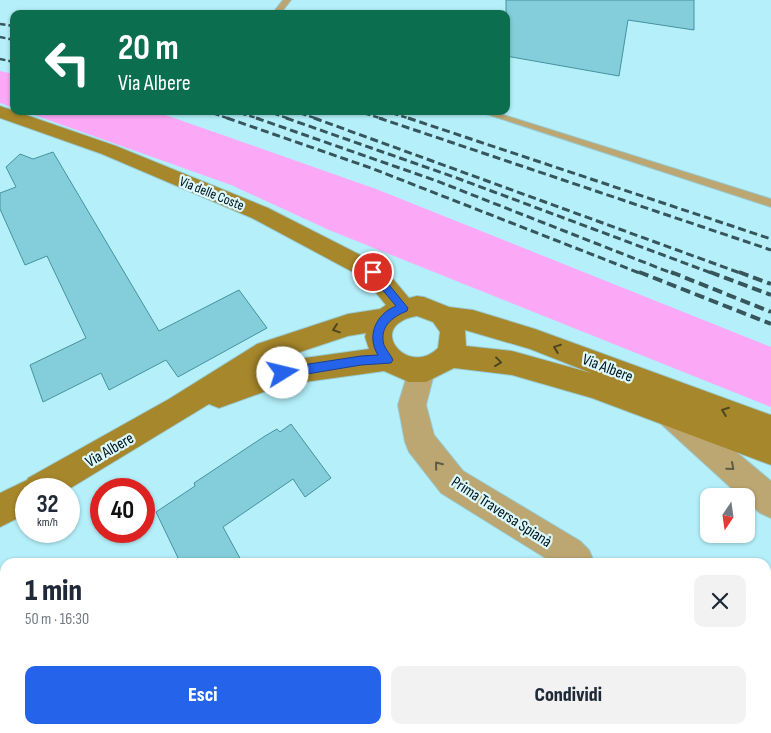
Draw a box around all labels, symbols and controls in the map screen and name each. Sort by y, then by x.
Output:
text: 20 m [118,27,179,70]
icon: left [35,30,100,95]
text: Via Albere [118,70,191,97]
street label: Via delle Coste [177,173,247,214]
pin [352,251,394,293]
icon: arrive [359,258,387,286]
one-way arrow [333,323,341,333]
one-way arrow [553,344,562,354]
position arrow [256,346,308,398]
street label: Via Albere [579,350,635,387]
one-way arrow [494,356,502,367]
one-way arrow [722,407,730,417]
street label: Via Albere [82,429,137,472]
one-way arrow [725,461,734,470]
one-way arrow [436,462,444,471]
street label: Prima Traversa Spianà [447,473,555,552]
speed limit sign: 40 [90,478,155,543]
north arrow [700,488,755,542]
map controls [700,488,755,543]
text: 32 [36,489,59,520]
text: km/h [37,515,58,530]
text: 1 min [25,573,82,609]
button: close [694,575,746,627]
text: 50 m · 16:30 [25,610,89,629]
button: Esci [25,666,381,724]
button: Condividi [391,666,746,724]

